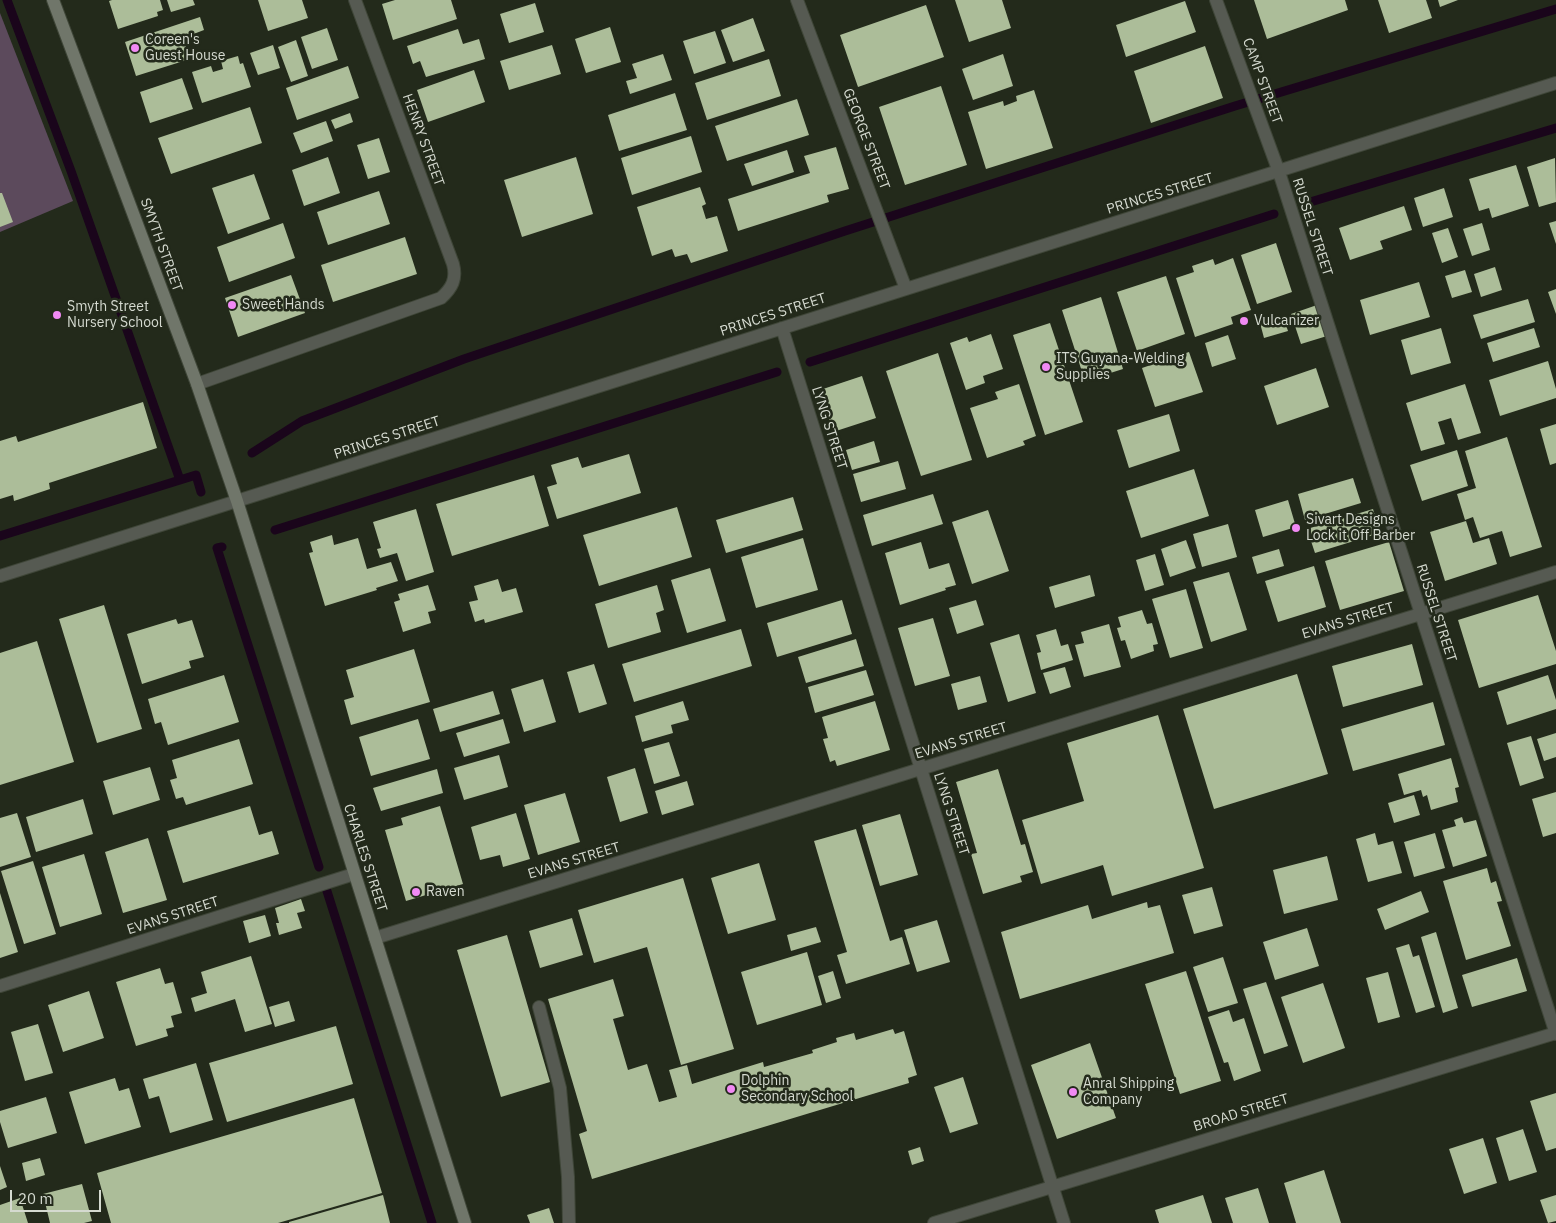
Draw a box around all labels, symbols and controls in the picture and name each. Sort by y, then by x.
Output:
place label: Coreen's Guest House [145,32,225,64]
street label: CAMP STREET [1239,36,1285,126]
marker: Coreen's Guest House [129,42,141,54]
street label: GEORGE STREET [839,86,893,192]
street label: HENRY STREET [398,91,448,189]
street label: PRINCES STREET [1105,170,1215,218]
street label: RUSSEL STREET [1288,176,1336,278]
street label: SMYTH STREET [136,196,186,294]
street label: PRINCES STREET [718,290,828,340]
place label: Sweet Hands [242,297,325,313]
place label: Smyth Street Nursery School [67,299,163,332]
marker: Sweet Hands [226,299,238,311]
marker: Smyth Street Nursery School [51,309,63,321]
place label: Vulcanizer [1254,313,1319,329]
marker: Vulcanizer [1238,315,1250,327]
place label: ITS Guyana-Welding Supplies [1056,351,1184,384]
marker: ITS Guyana-Welding Supplies [1040,361,1052,373]
street label: LYNG STREET [808,384,850,472]
street label: PRINCES STREET [332,413,442,463]
place label: Sivart Designs Lock it Off Barber [1306,512,1415,544]
marker: Sivart Designs Lock it Off Barber [1290,522,1302,534]
street label: RUSSEL STREET [1412,562,1460,664]
street label: EVANS STREET [1300,599,1396,643]
street label: EVANS STREET [913,719,1009,763]
street label: LYNG STREET [930,770,972,858]
street label: CHARLES STREET [340,802,390,914]
street label: EVANS STREET [526,839,622,883]
place label: Raven [426,884,465,900]
marker: Raven [410,886,422,898]
street label: EVANS STREET [125,893,221,939]
place label: Dolphin Secondary School [741,1073,853,1106]
place label: Anral Shipping Company [1083,1076,1174,1108]
marker: Dolphin Secondary School [725,1083,737,1095]
marker: Anral Shipping Company [1067,1086,1079,1098]
street label: BROAD STREET [1191,1091,1291,1135]
scale bar [12,1180,104,1212]
text: 20 m [18,1189,53,1208]

